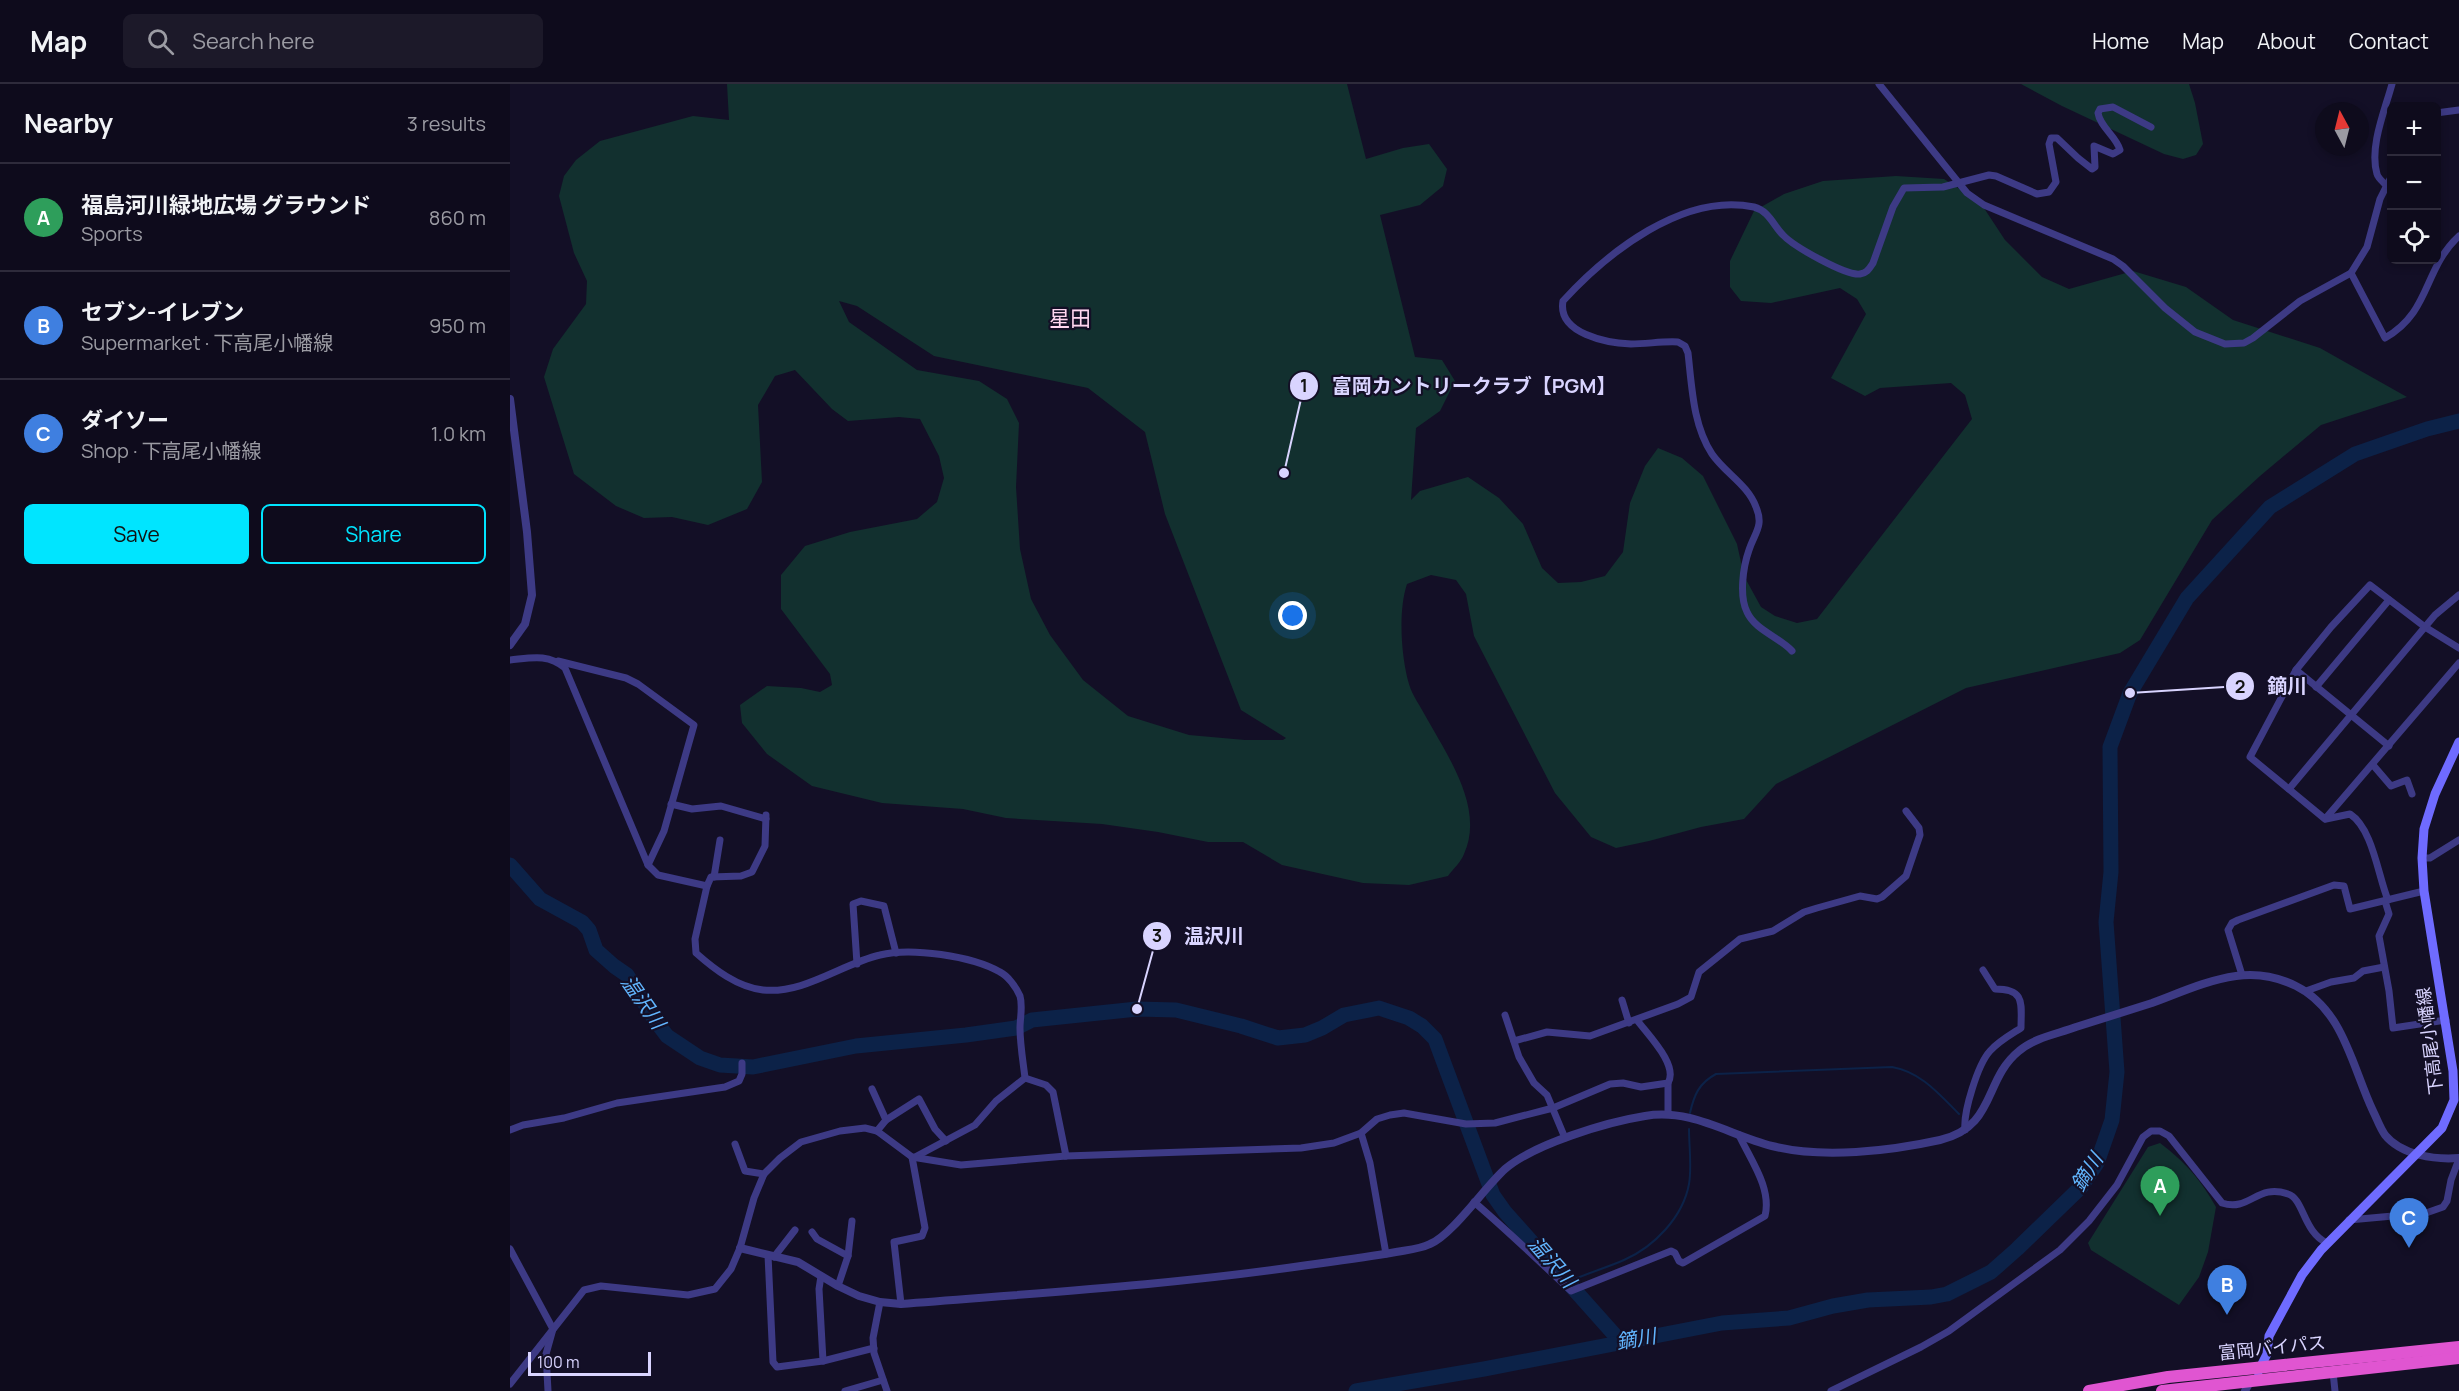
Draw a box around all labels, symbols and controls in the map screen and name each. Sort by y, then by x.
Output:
search box [123,14,543,68]
text: Map [30,22,87,60]
icon: search [144,25,177,58]
text: Search here [192,26,315,56]
text: Home [2092,27,2149,55]
text: Map [2182,27,2224,55]
text: About [2257,27,2316,55]
text: Contact [2349,27,2429,55]
north arrow [2315,102,2369,156]
map controls [2387,102,2441,264]
button: + [2387,102,2441,156]
text: Nearby [24,105,113,141]
text: 3 results [407,110,486,137]
button: − [2387,156,2441,210]
text: 福島河川緑地広場 グラウンド [81,190,371,220]
text: A [37,204,50,231]
text: 860 m [429,204,486,231]
button: locate [2387,210,2441,264]
text: Sports [81,220,143,247]
text: セブン-イレブン [81,297,244,327]
district label: 星田 [1049,304,1091,332]
text: B [37,312,50,339]
text: 950 m [429,312,486,339]
text: Supermarket · 下高尾小幡線 [81,329,333,356]
callout: 富岡カントリークラブ【PGM】 [1289,367,1628,405]
text: 富岡カントリークラブ【PGM】 [1332,372,1616,399]
text: 1 [1300,373,1308,397]
text: ダイソー [81,405,169,435]
text: C [36,420,51,447]
text: 1.0 km [431,420,486,447]
text: Shop · 下高尾小幡線 [81,437,261,464]
button: Save [24,504,249,564]
button: Share [261,504,486,564]
your location [1278,601,1307,630]
callout: 鏑川 [2225,667,2319,705]
text: 鏑川 [2267,672,2307,699]
text: 2 [2235,674,2245,698]
callout: 温沢川 [1142,917,1256,955]
text: 温沢川 [1184,922,1244,949]
text: 3 [1152,923,1162,947]
water label: 温沢川 [615,969,673,1036]
street label: 下高尾小幡線 [2411,986,2447,1096]
water label: 鏑川 [2065,1146,2110,1196]
pin: A [2140,1166,2180,1216]
pin: C [2390,1198,2428,1248]
water label: 温沢川 [1523,1230,1584,1295]
pin: B [2208,1266,2246,1315]
water label: 鏑川 [1614,1321,1660,1355]
street label: 富岡バイパス [2217,1329,2327,1365]
scale bar [528,1349,651,1376]
text: 100 m [537,1351,580,1373]

